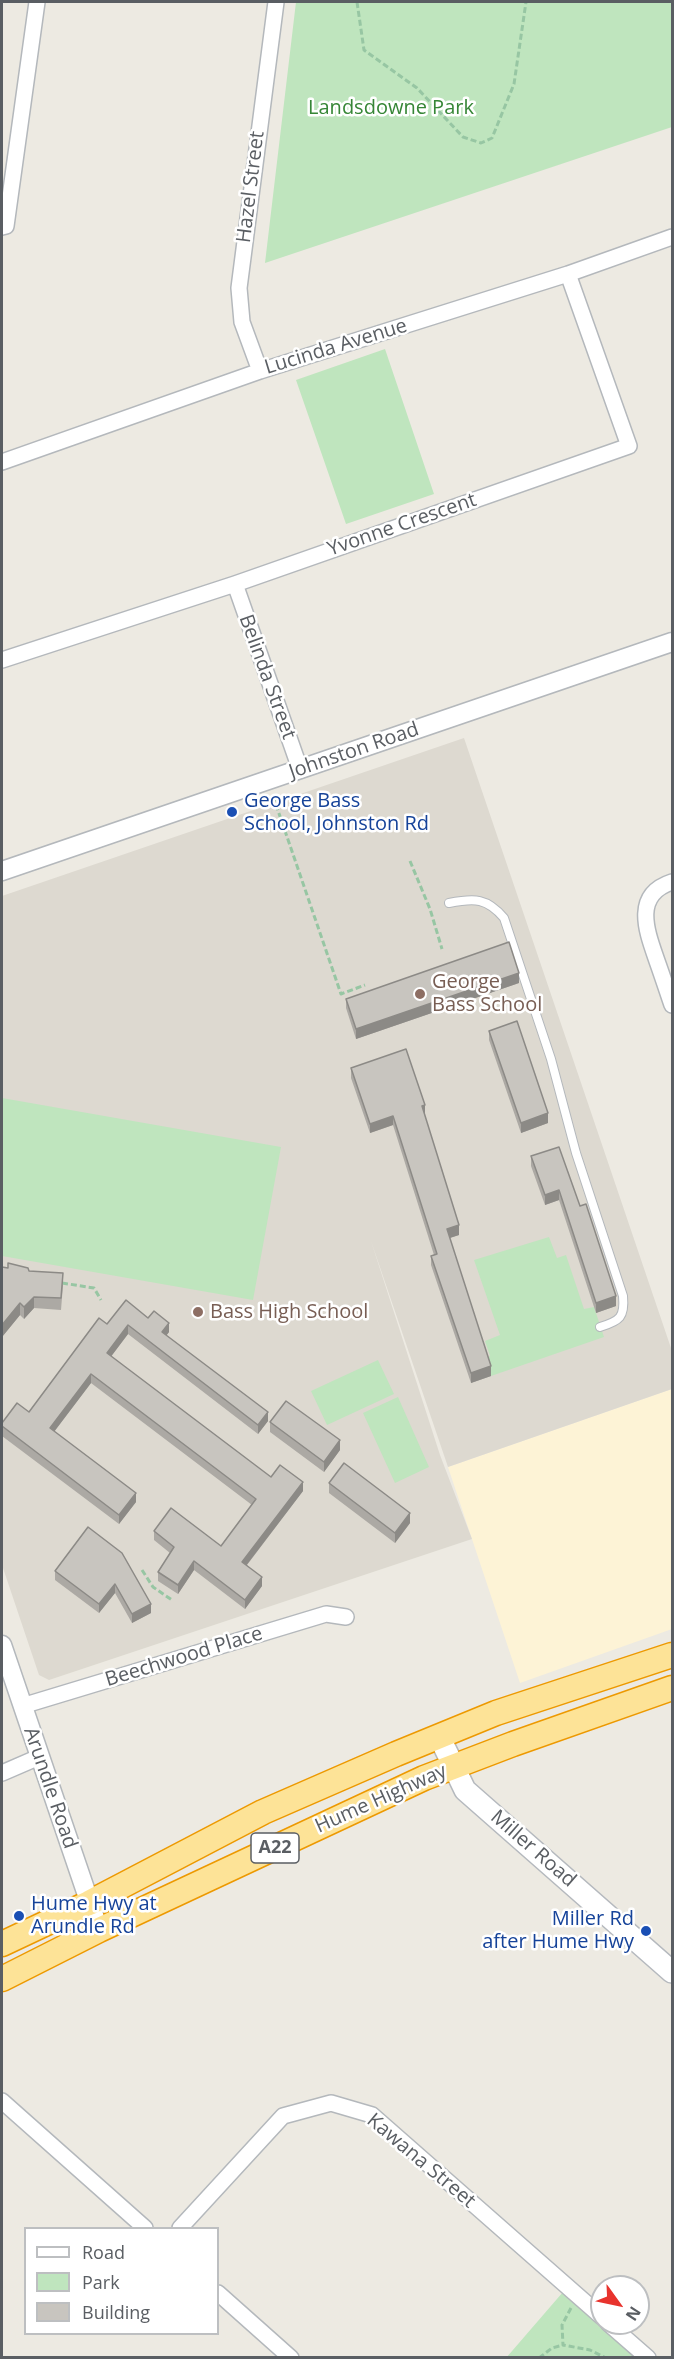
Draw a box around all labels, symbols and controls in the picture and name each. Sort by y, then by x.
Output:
park label: Landsdowne Park [308,96,474,120]
street label: Hazel Street [232,130,270,244]
street label: Lucinda Avenue [262,314,410,380]
street label: Yvonne Crescent [324,488,480,562]
street label: Belinda Street [233,611,301,743]
street label: Johnston Road [286,718,422,784]
place label: George Bass School, Johnston Rd [244,789,429,836]
marker: George Bass School, Johnston Rd [225,805,239,819]
place label: George Bass School [432,970,542,1017]
marker: George Bass School [413,987,427,1001]
place label: Bass High School [210,1300,368,1324]
marker: Bass High School [191,1305,205,1319]
street label: Beechwood Place [102,1622,266,1692]
street label: Arundle Road [18,1724,82,1852]
street label: Hume Highway [311,1759,451,1839]
street label: Miller Road [485,1805,581,1893]
road number: A22 [251,1833,299,1863]
place label: Hume Hwy at Arundle Rd [31,1892,157,1939]
place label: Miller Rd after Hume Hwy [482,1907,634,1954]
marker: Hume Hwy at Arundle Rd [12,1909,26,1923]
marker: Miller Rd after Hume Hwy [639,1924,653,1938]
street label: Kawana Street [362,2109,480,2213]
legend [24,2227,219,2335]
text: Road [82,2240,125,2264]
text: Park [82,2270,120,2294]
north arrow [590,2275,650,2335]
text: Building [82,2300,150,2324]
text: N [621,2302,646,2325]

